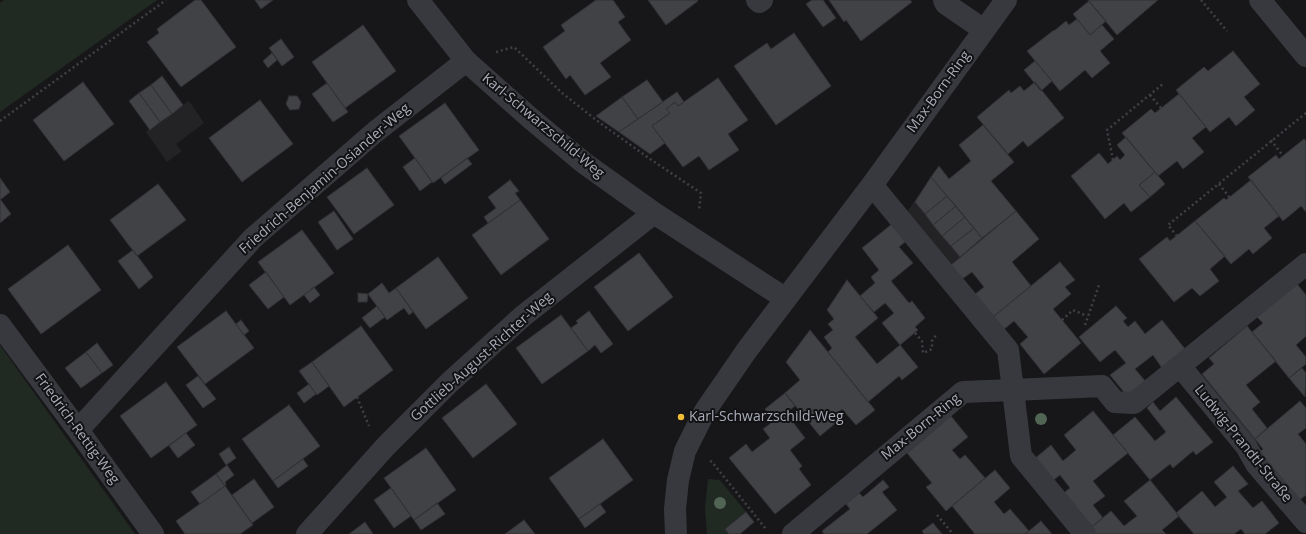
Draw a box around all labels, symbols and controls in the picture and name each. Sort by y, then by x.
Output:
street label: Max-Born-Ring [904,48,974,136]
street label: Karl-Schwarzschild-Weg [478,70,608,182]
street label: Friedrich-Benjamin-Osiander-Weg [236,100,414,258]
street label: Gottlieb-August-Richter-Weg [408,289,556,425]
street label: Friedrich-Rettig-Weg [31,370,123,488]
street label: Ludwig-Prandtl-Straße [1191,382,1295,506]
street label: Max-Born-Ring [878,390,964,464]
place label: Karl-Schwarzschild-Weg [689,409,843,425]
marker: Karl-Schwarzschild-Weg [676,412,686,422]

